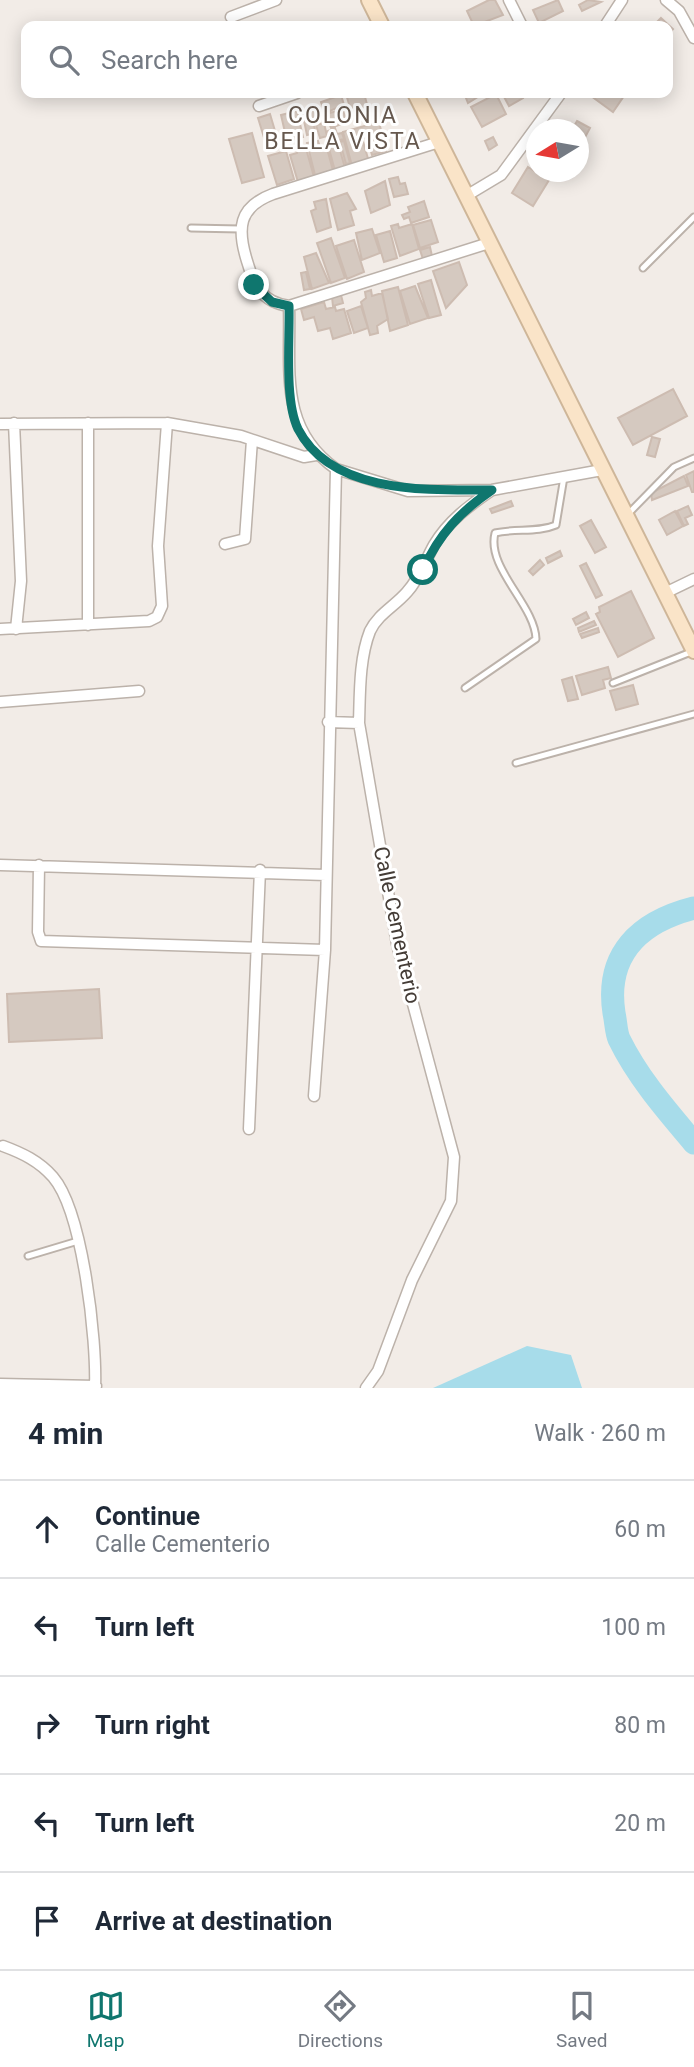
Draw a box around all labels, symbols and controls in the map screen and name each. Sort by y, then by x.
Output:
search box [21,21,673,98]
icon: search [45,41,83,79]
text: Search here [101,45,238,75]
district label: COLONIA BELLA VISTA [264,102,422,155]
north arrow [526,119,589,182]
route end [238,269,269,300]
route start [407,554,438,585]
street label: Calle Cementerio [369,844,425,1006]
text: 4 min [28,1416,103,1451]
text: Walk · 260 m [534,1420,666,1447]
text: Continue [95,1501,200,1531]
icon: ahead [28,1510,66,1548]
text: 60 m [614,1516,666,1543]
text: Calle Cementerio [95,1531,270,1558]
icon: left [28,1608,66,1646]
text: Turn left [95,1612,194,1642]
text: 100 m [601,1614,666,1641]
icon: right [28,1706,66,1744]
text: Turn right [95,1710,210,1740]
text: 80 m [614,1712,666,1739]
icon: left [28,1804,66,1842]
text: Turn left [95,1808,194,1838]
text: 20 m [614,1810,666,1837]
icon: arrive [28,1902,66,1940]
text: Arrive at destination [95,1906,332,1936]
tab: Map [87,1987,125,2052]
tab: Directions [298,1987,383,2052]
tab: Saved [556,1987,607,2052]

